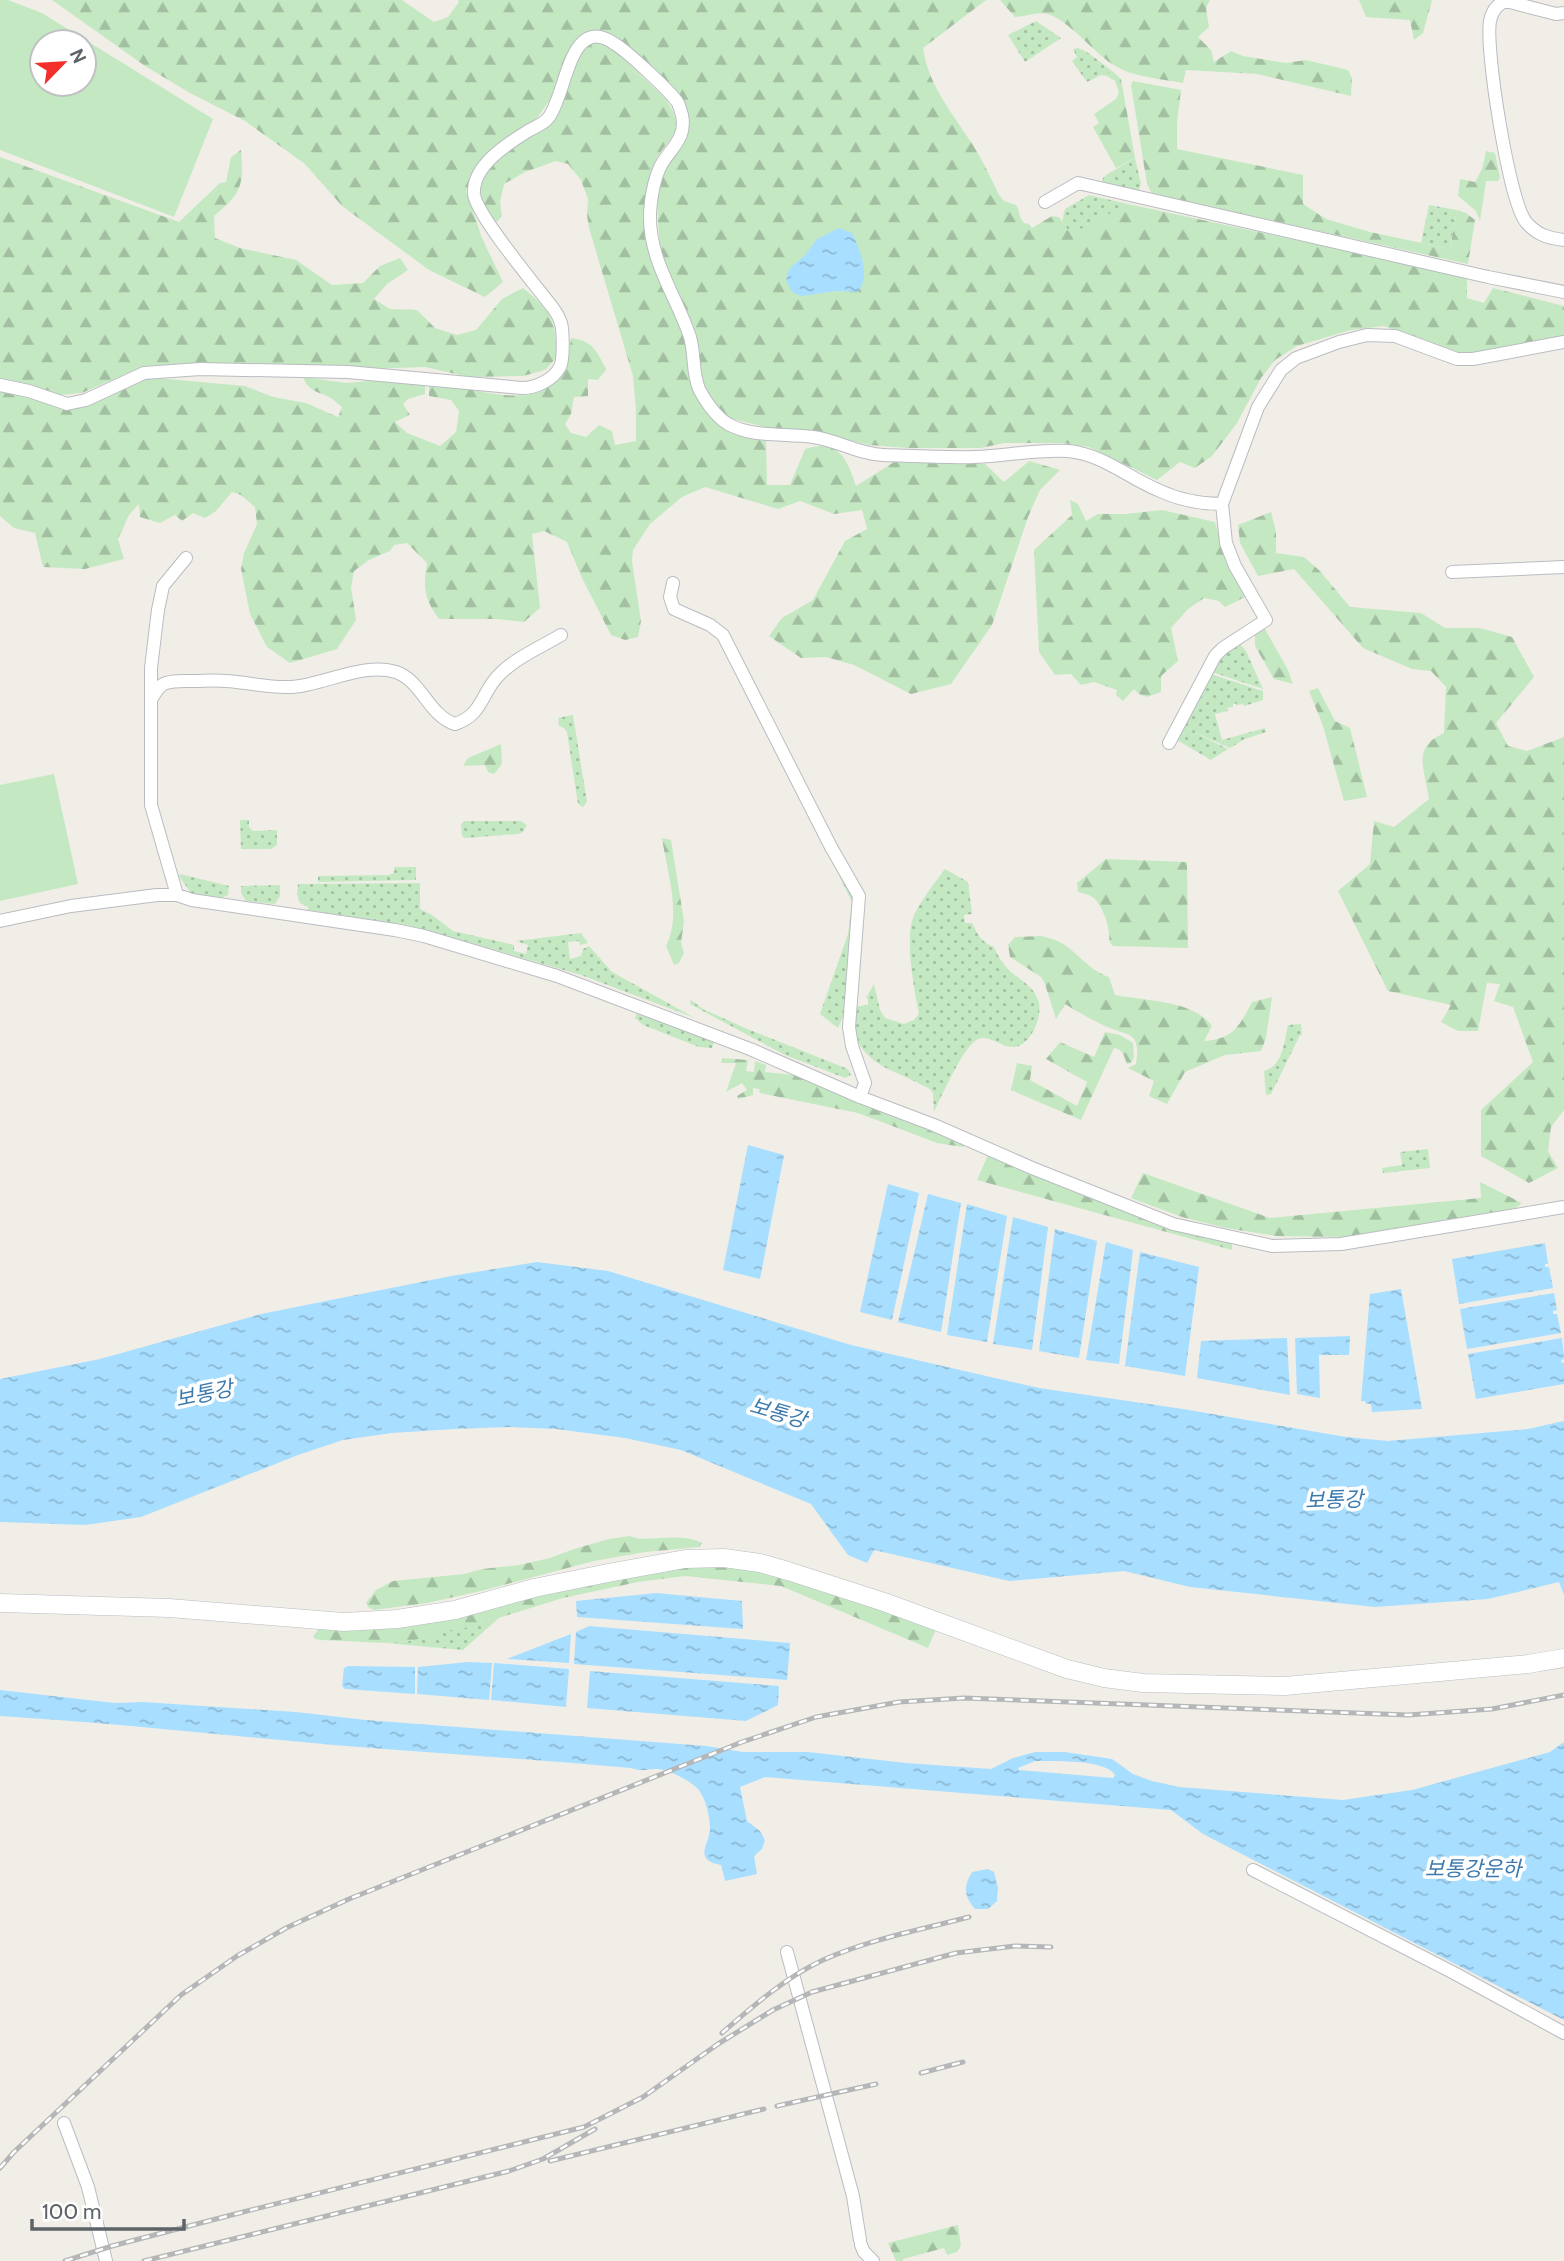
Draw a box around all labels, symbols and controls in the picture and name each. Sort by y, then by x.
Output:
north arrow [28,28,98,98]
text: N [65,45,91,67]
water label: 보통강 [173,1375,237,1412]
water label: 보통강 [747,1393,812,1433]
water label: 보통강 [1305,1486,1366,1513]
water label: 보통강운하 [1425,1856,1524,1881]
scale bar [32,2188,184,2232]
text: 100 m [42,2199,101,2224]

